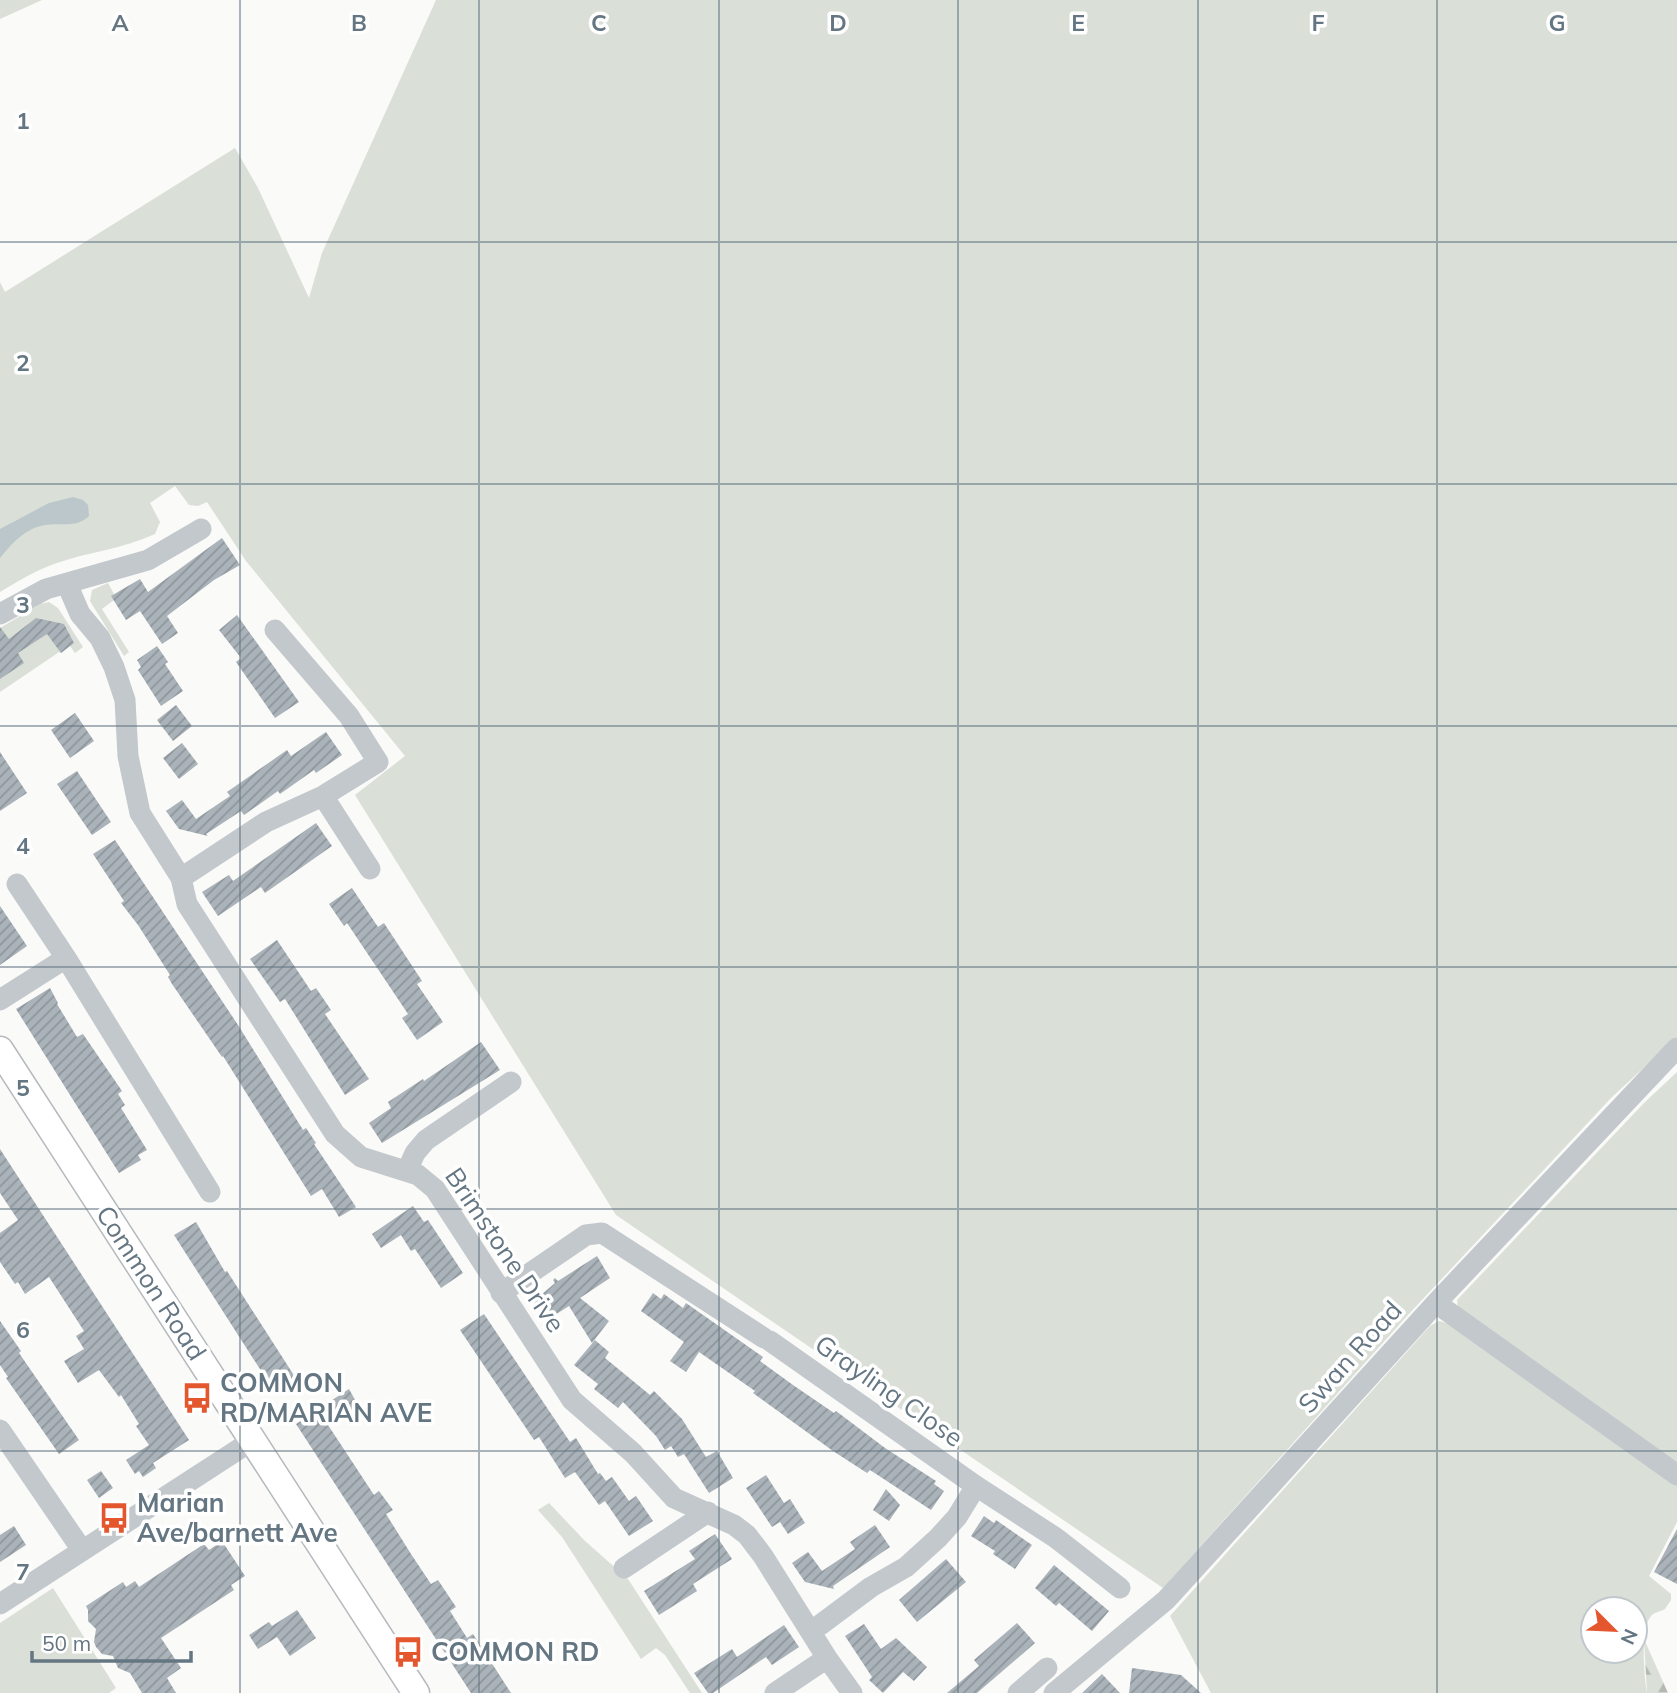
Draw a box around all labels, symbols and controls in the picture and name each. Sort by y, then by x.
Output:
text: A [111,8,129,37]
text: B [351,8,367,37]
text: C [591,8,607,37]
text: D [829,8,847,37]
text: E [1071,8,1085,37]
text: F [1311,8,1325,37]
text: G [1548,8,1566,37]
text: 1 [16,106,30,135]
text: 2 [16,348,30,377]
text: 3 [16,590,30,619]
text: 4 [16,831,30,860]
text: 5 [16,1073,30,1102]
street label: Brimstone Drive [438,1161,573,1338]
street label: Common Road [89,1199,214,1366]
street label: Swan Road [1291,1294,1409,1420]
text: 6 [16,1315,30,1344]
street label: Grayling Close [809,1327,970,1454]
place label: COMMON RD/MARIAN AVE [220,1366,432,1429]
bus stop icon: COMMON RD/MARIAN AVE [180,1381,214,1415]
place label: Marian Ave/barnett Ave [137,1486,338,1549]
bus stop icon: Marian Ave/barnett Ave [97,1501,131,1535]
text: 7 [16,1557,30,1586]
north arrow [1579,1595,1649,1665]
scale bar [32,1620,191,1664]
text: N [1616,1625,1643,1648]
text: 50 m [42,1630,91,1656]
bus stop icon: COMMON RD [391,1635,425,1669]
place label: COMMON RD [431,1635,599,1668]

